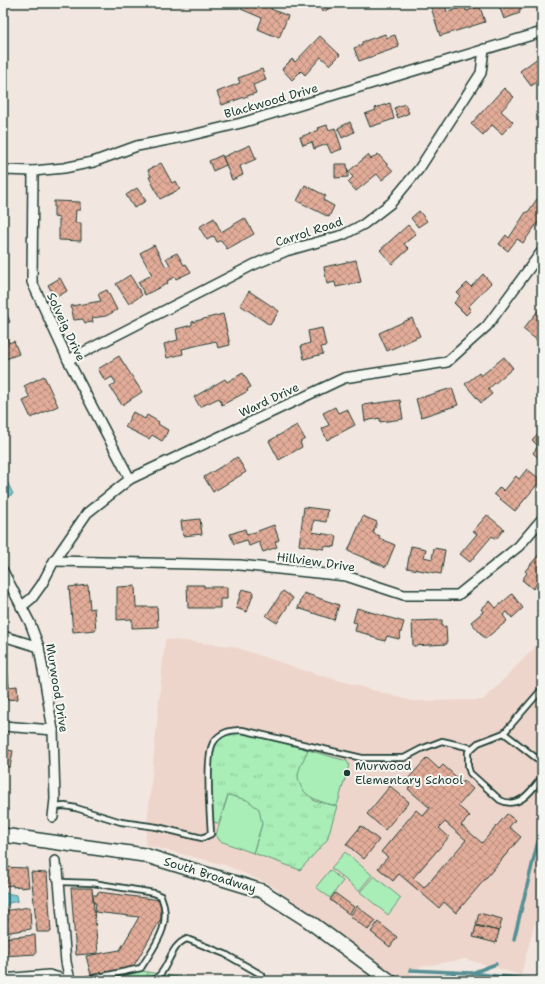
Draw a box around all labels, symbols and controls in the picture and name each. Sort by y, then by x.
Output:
street label: Blackwood Drive [222,80,320,122]
street label: Carrol Road [273,213,345,250]
street label: Solveig Drive [43,290,89,364]
street label: Ward Drive [236,379,302,421]
street label: Hillview Drive [276,549,356,575]
street label: Murwood Drive [42,642,72,734]
place label: Murwood Elementary School [355,758,463,788]
marker: Murwood Elementary School [342,768,352,778]
street label: South Broadway [162,853,258,897]

